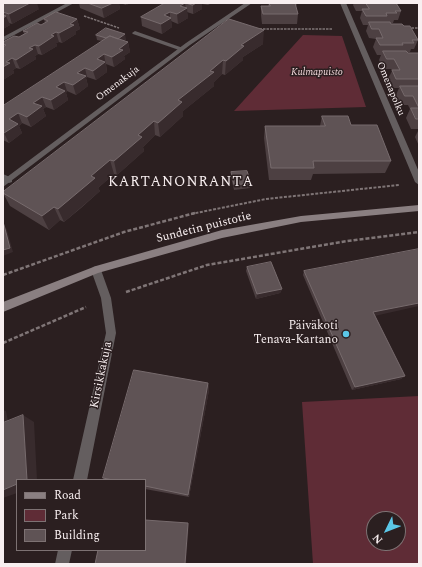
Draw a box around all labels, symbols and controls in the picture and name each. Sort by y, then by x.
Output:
street label: Omenapolku [373,60,407,118]
street label: Omenakuja [94,64,142,104]
park label: Kulmapuisto [291,67,343,79]
district label: KARTANONRANTA [108,175,254,191]
street label: Sundetin puistotie [155,209,253,247]
place label: Päiväkoti Tenava-Kartano [253,320,338,348]
marker: Päiväkoti Tenava-Kartano [341,329,351,339]
street label: Kirsikkakuja [88,340,116,410]
legend [16,479,146,551]
text: Road [54,486,81,505]
text: Park [54,506,79,525]
north arrow [366,511,406,551]
text: Building [54,526,100,545]
text: N [368,530,387,548]

